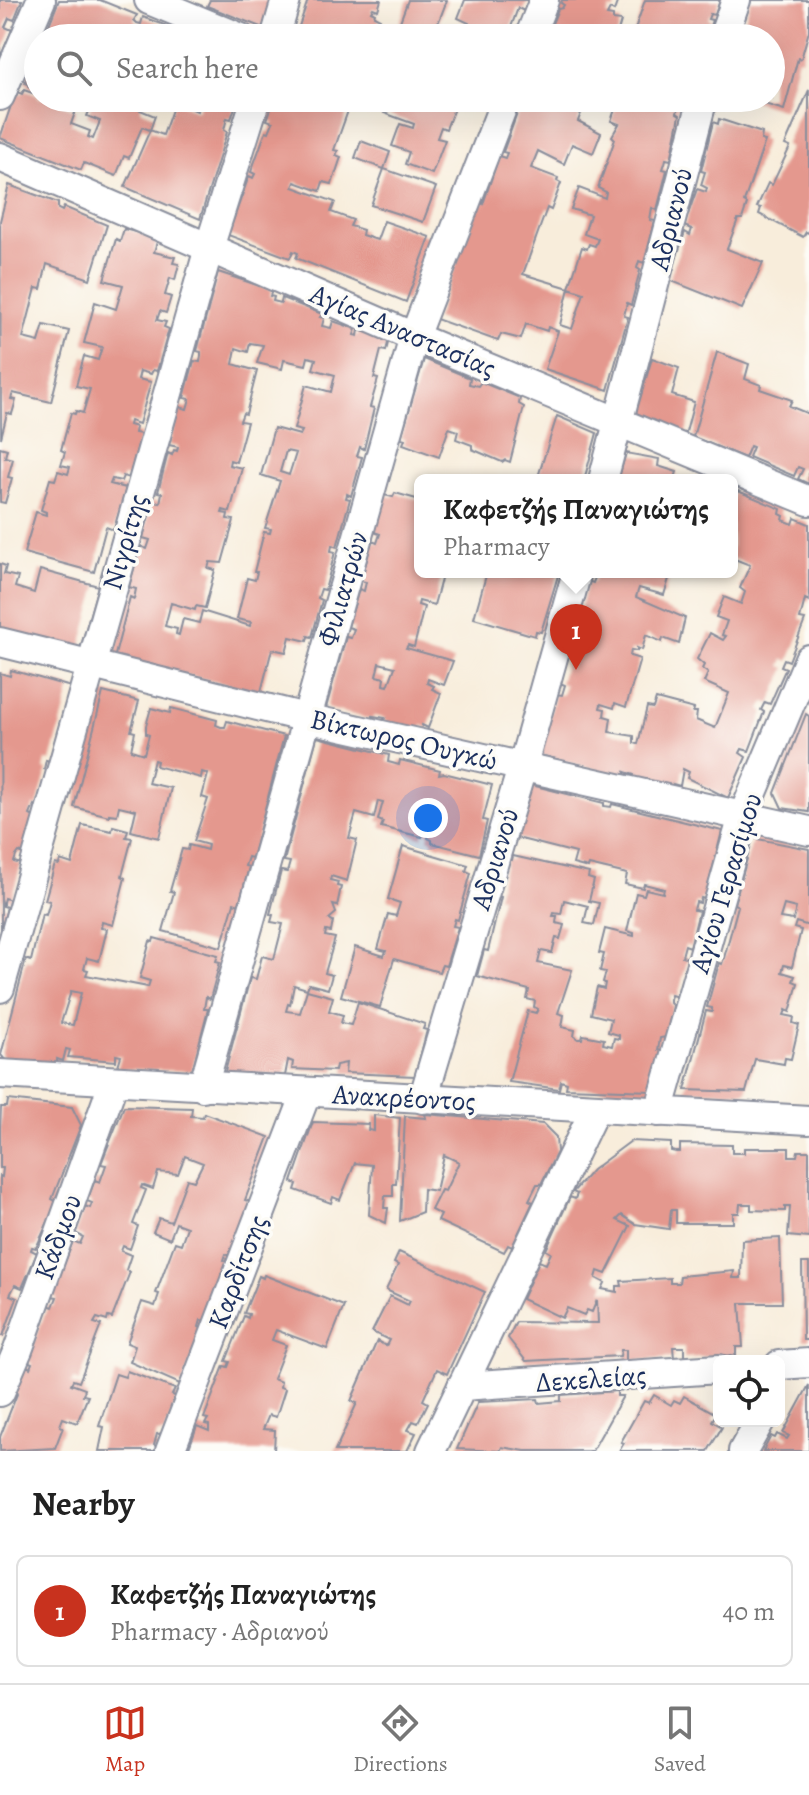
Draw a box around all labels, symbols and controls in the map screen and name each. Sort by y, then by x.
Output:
search box [24,24,785,112]
icon: search [52,46,96,90]
text: Search here [116,48,259,88]
street label: Αδριανού [640,164,702,275]
street label: Αγίας Αναστασίας [303,274,502,387]
popup [414,474,738,578]
street label: Νιγρίτης [93,489,157,595]
text: Καφετζής Παναγιώτης [443,489,709,529]
street label: Φιλιατρών [308,527,378,651]
text: Pharmacy [443,529,550,564]
pin: 1 [550,604,602,670]
street label: Βίκτωρος Ουγκώ [307,700,501,780]
street label: Αγίου Γερασίμου [680,788,771,979]
your location [408,798,448,838]
street label: Αδριανού [461,804,528,915]
street label: Ανακρέοντος [330,1075,477,1121]
street label: Κάδμου [25,1189,91,1285]
street label: Καρδίτσης [199,1210,277,1334]
map controls [713,1355,785,1427]
button: locate [713,1355,785,1427]
street label: Δεκελείας [535,1356,647,1402]
text: Nearby [32,1480,135,1527]
text: Καφετζής Παναγιώτης [110,1574,376,1614]
text: 1 [55,1594,65,1629]
text: 40 m [723,1594,775,1629]
text: Pharmacy · Αδριανού [110,1614,329,1649]
tab: Map [103,1701,147,1779]
tab: Directions [353,1701,448,1779]
tab: Saved [654,1701,706,1779]

